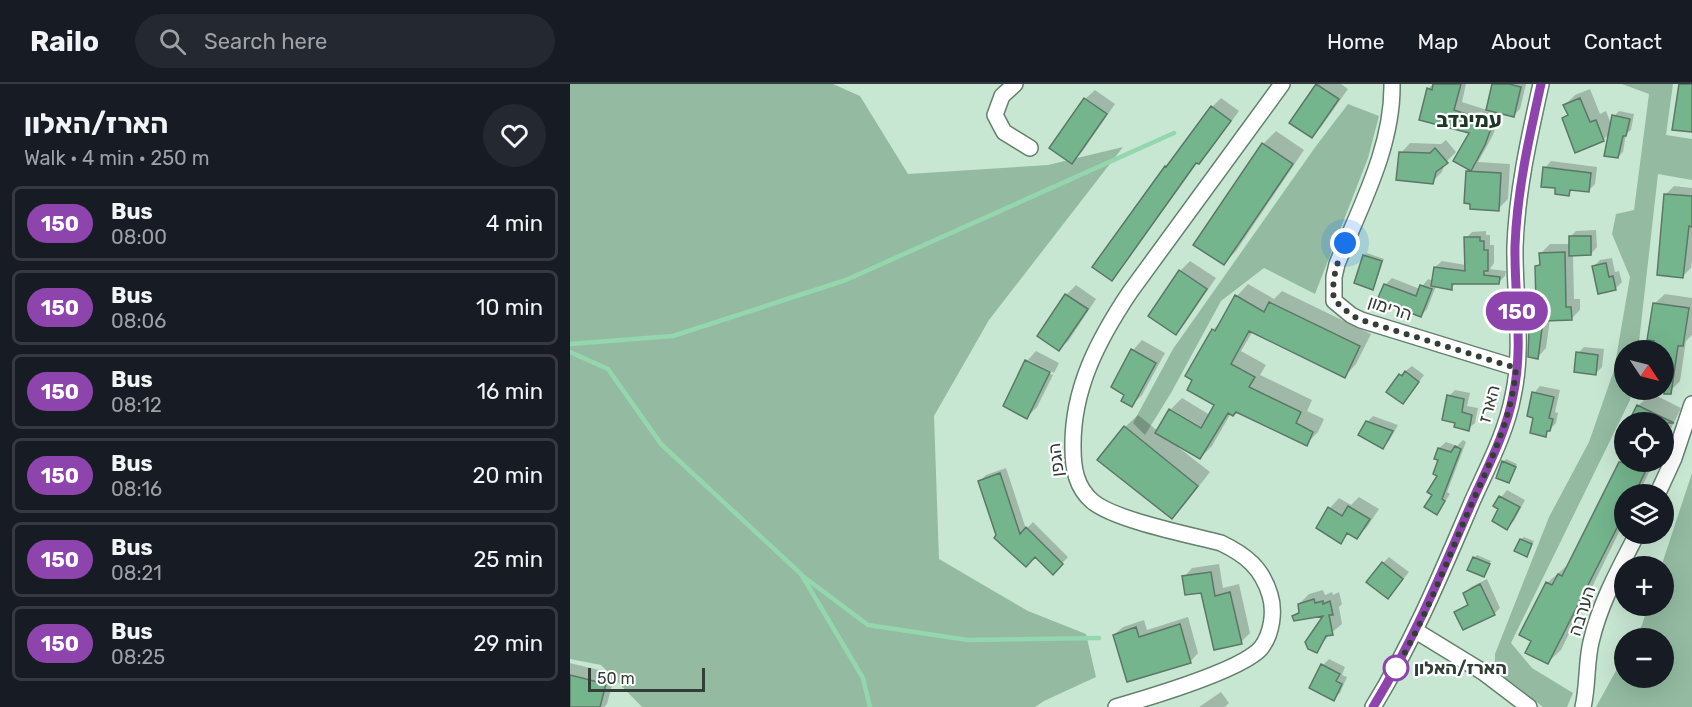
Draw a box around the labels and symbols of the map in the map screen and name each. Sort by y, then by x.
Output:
district label: עמינדב [1436,107,1502,132]
your location [1330,228,1360,258]
street label: הרימון [1365,291,1415,325]
line badge: 150 [1482,292,1552,330]
north arrow [1614,340,1674,400]
street label: הארז [1473,383,1505,425]
street label: הגפן [1043,442,1069,478]
street label: הערבה [1564,583,1600,639]
marker: הארז/האלון [1383,655,1409,681]
place label: הארז/האלון [1414,657,1507,679]
scale bar [588,665,705,692]

